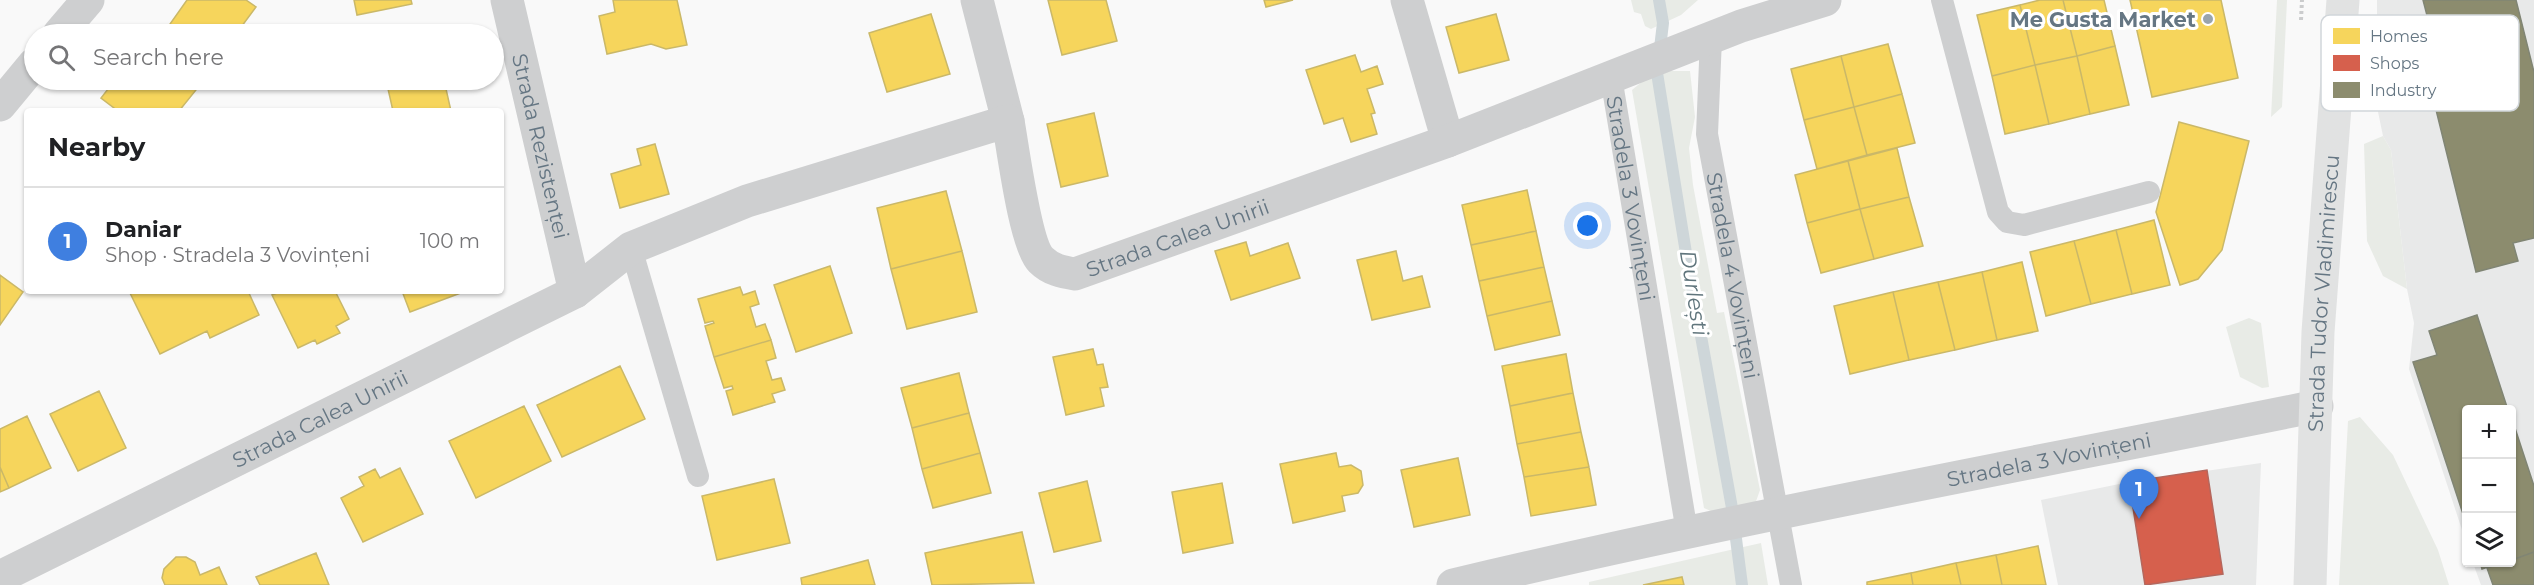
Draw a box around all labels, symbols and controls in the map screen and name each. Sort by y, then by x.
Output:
place label: Me Gusta Market [2010,7,2196,32]
marker: Me Gusta Market [2201,12,2215,26]
legend [2321,15,2519,111]
search box [24,24,504,90]
text: Homes [2370,27,2428,46]
icon: search [45,41,78,74]
text: Search here [93,44,224,71]
street label: Strada Rezistenței [507,51,575,241]
text: Shops [2370,54,2420,73]
text: Industry [2370,81,2437,100]
street label: Stradela 3 Vovințeni [1602,94,1661,303]
text: Nearby [48,131,145,163]
street label: Strada Tudor Vladimirescu [2302,154,2344,433]
street label: Stradela 4 Vovințeni [1702,170,1765,381]
street label: Strada Calea Unirii [1082,193,1272,282]
your location [1573,211,1602,240]
text: Daniar [105,216,182,243]
text: 1 [64,229,71,253]
text: 100 m [420,229,480,253]
text: Shop · Stradela 3 Vovințeni [105,243,370,267]
water label: Durlești [1674,248,1714,338]
street label: Strada Calea Unirii [228,364,412,472]
map controls [2462,405,2516,567]
button: + [2462,405,2516,459]
street label: Stradela 3 Vovințeni [1945,427,2153,491]
button: − [2462,459,2516,513]
pin: 1 [2120,470,2158,519]
button: layers [2462,513,2516,567]

